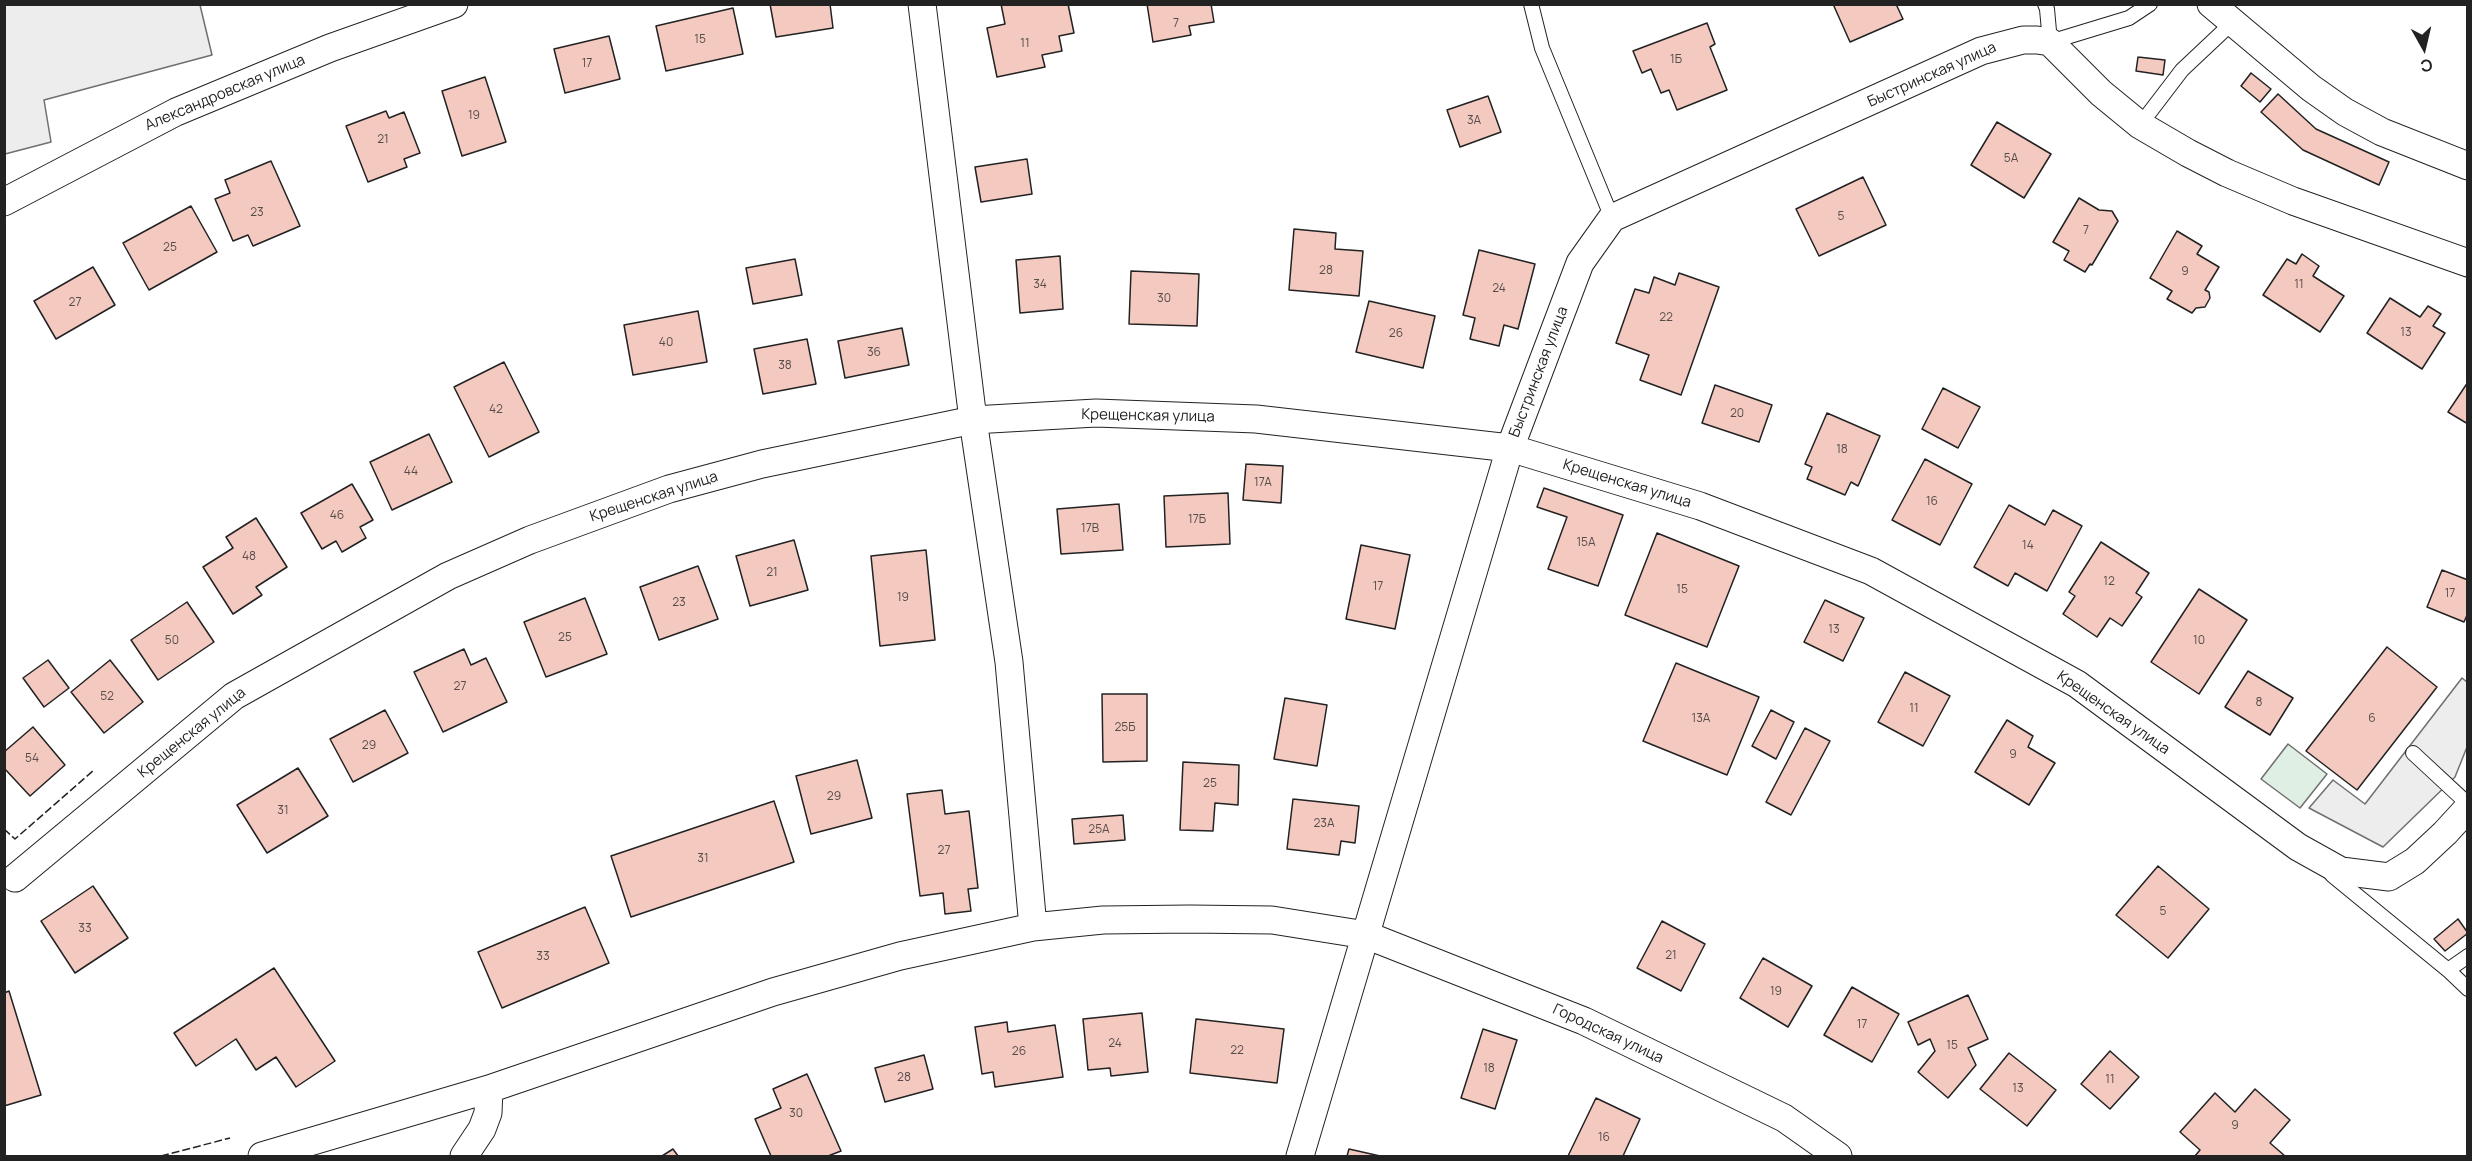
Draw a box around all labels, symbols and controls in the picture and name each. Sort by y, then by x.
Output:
house number: 7 [1173,17,1179,31]
north arrow [2394,18,2454,78]
house number: 15 [694,33,706,47]
house number: 11 [1020,37,1030,51]
street label: Быстринская улица [1865,39,1999,111]
street label: Александровская улица [142,51,308,135]
house number: 1Б [1670,53,1682,67]
text: С [2419,54,2434,78]
house number: 17 [582,57,592,71]
house number: 19 [468,109,480,123]
house number: 3А [1467,114,1481,128]
house number: 21 [377,133,389,147]
house number: 5А [2004,152,2018,166]
house number: 23 [250,206,264,220]
house number: 5 [1838,210,1844,224]
house number: 7 [2083,224,2089,238]
house number: 25 [163,241,177,255]
house number: 28 [1319,264,1333,278]
house number: 9 [2181,265,2189,279]
house number: 34 [1033,278,1047,292]
house number: 11 [2294,278,2304,292]
house number: 24 [1492,282,1506,296]
house number: 30 [1157,292,1171,306]
house number: 27 [69,296,81,310]
street label: Быстринская улица [1506,304,1572,440]
house number: 22 [1659,311,1673,325]
house number: 13 [2400,326,2412,340]
house number: 26 [1389,327,1403,341]
house number: 40 [659,336,673,350]
house number: 36 [867,346,881,360]
house number: 38 [778,359,792,373]
house number: 42 [489,403,503,417]
street label: Крещенская улица [1081,406,1215,426]
house number: 20 [1730,407,1744,421]
house number: 18 [1836,443,1848,457]
street label: Крещенская улица [1561,456,1693,512]
house number: 44 [404,465,418,479]
street label: Крещенская улица [588,468,720,526]
house number: 17А [1254,476,1272,490]
house number: 16 [1926,495,1938,509]
house number: 46 [330,509,344,523]
house number: 17Б [1188,513,1206,527]
house number: 17В [1081,522,1099,536]
house number: 15А [1576,536,1596,550]
house number: 14 [2022,539,2034,553]
house number: 48 [242,550,256,564]
house number: 21 [766,566,778,580]
house number: 12 [2103,575,2115,589]
house number: 17 [1373,580,1383,594]
house number: 15 [1676,583,1688,597]
house number: 17 [2445,587,2455,601]
house number: 19 [897,591,909,605]
house number: 23 [672,596,686,610]
house number: 13 [1828,623,1840,637]
house number: 25 [558,631,572,645]
house number: 50 [165,634,179,648]
house number: 10 [2193,634,2205,648]
street label: Крещенская улица [2053,667,2173,759]
house number: 27 [454,680,466,694]
street label: Крещенская улица [134,684,250,782]
house number: 52 [100,690,114,704]
house number: 8 [2256,696,2262,710]
house number: 11 [1909,702,1919,716]
house number: 13А [1692,712,1710,726]
house number: 6 [2368,712,2376,726]
house number: 25Б [1114,721,1136,735]
house number: 29 [362,739,376,753]
house number: 9 [2009,748,2017,762]
house number: 54 [25,752,39,766]
house number: 25 [1203,777,1217,791]
house number: 29 [827,790,841,804]
house number: 31 [277,804,289,818]
house number: 23А [1313,817,1335,831]
house number: 25А [1088,823,1110,837]
house number: 27 [938,844,950,858]
house number: 31 [697,852,709,866]
house number: 5 [2160,905,2166,919]
house number: 33 [78,922,92,936]
house number: 21 [1665,949,1677,963]
house number: 33 [536,950,550,964]
house number: 19 [1770,985,1782,999]
street label: Городская улица [1550,1000,1666,1068]
house number: 17 [1857,1018,1867,1032]
house number: 24 [1108,1037,1122,1051]
house number: 15 [1946,1039,1958,1053]
house number: 22 [1230,1044,1244,1058]
house number: 26 [1012,1045,1026,1059]
house number: 18 [1483,1062,1495,1076]
house number: 28 [897,1071,911,1085]
house number: 11 [2105,1073,2115,1087]
house number: 13 [2012,1082,2024,1096]
house number: 30 [789,1107,803,1121]
house number: 9 [2231,1119,2239,1133]
house number: 16 [1598,1131,1610,1145]

